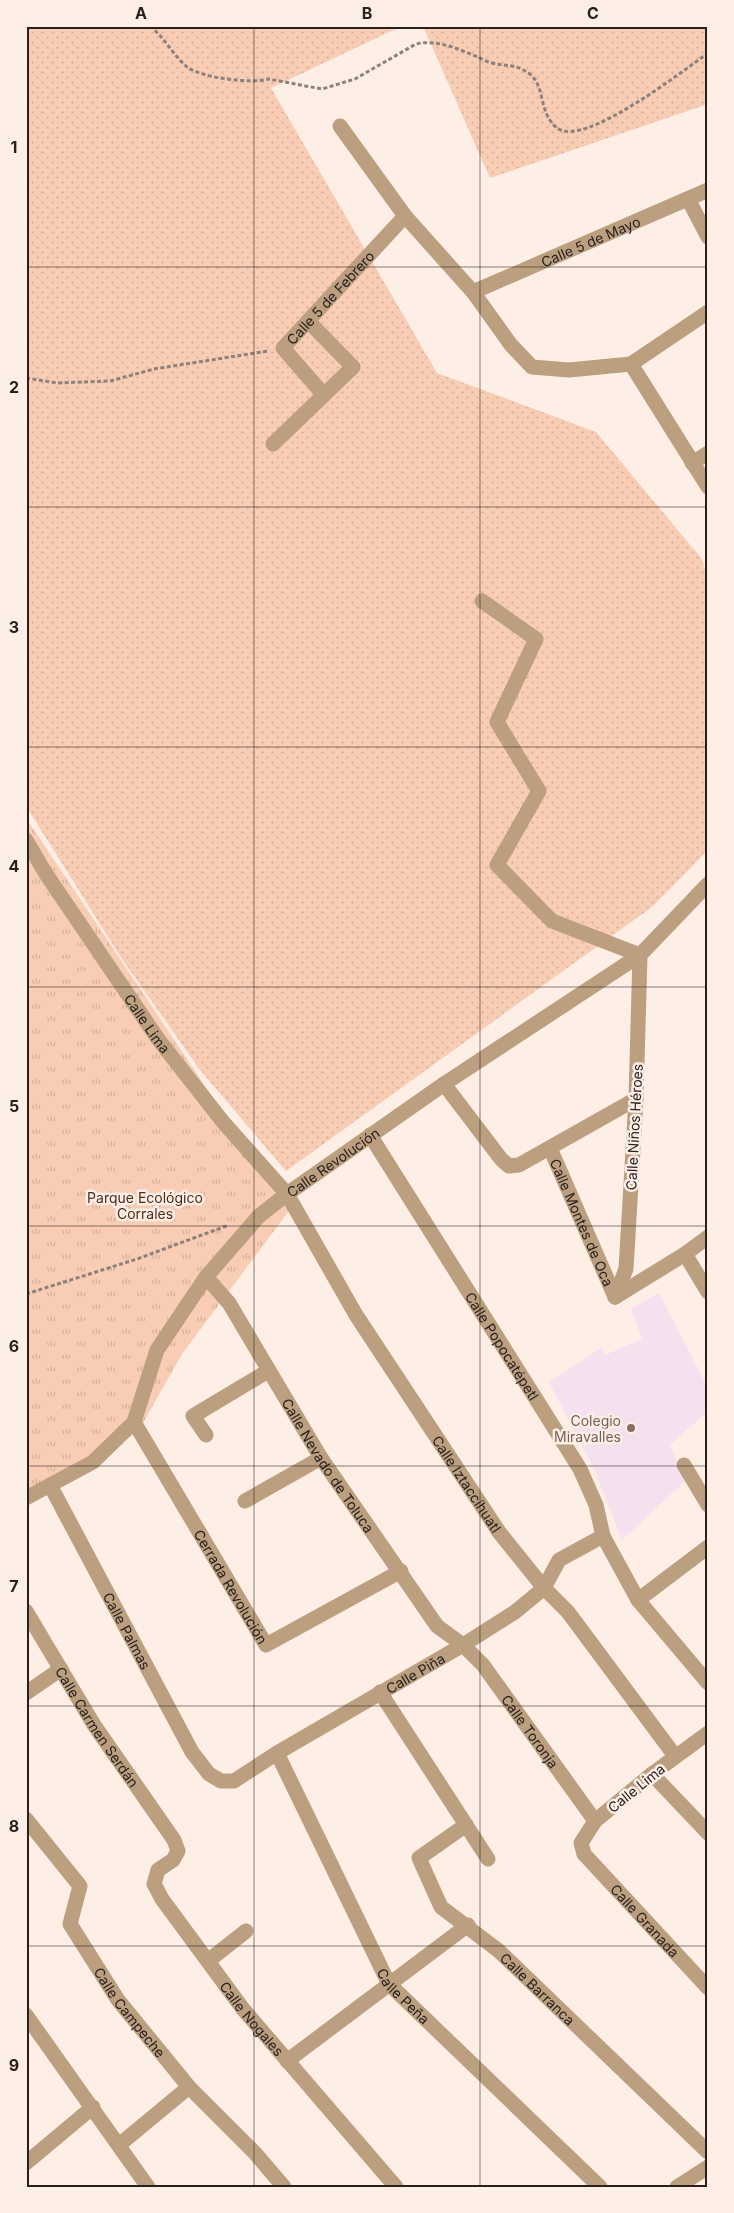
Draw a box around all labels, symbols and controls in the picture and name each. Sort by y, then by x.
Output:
text: A [135,3,147,23]
text: B [362,3,372,23]
text: C [587,3,599,23]
text: 1 [11,137,17,157]
street label: Calle 5 de Mayo [538,212,643,270]
street label: Calle 5 de Febrero [282,247,377,348]
text: 2 [9,377,19,397]
text: 3 [9,617,19,637]
text: 4 [9,856,20,876]
street label: Calle Lima [121,990,174,1056]
street label: Calle Niños Héroes [622,1063,646,1191]
text: 5 [9,1096,19,1116]
street label: Calle Revolución [283,1124,382,1200]
street label: Calle Montes de Oca [547,1156,618,1289]
park label: Parque Ecológico Corrales [87,1189,203,1222]
street label: Calle Popocatépetl [462,1289,543,1403]
text: 6 [9,1336,19,1356]
street label: Calle Nevado de Toluca [279,1395,378,1536]
place label: Colegio Miravalles [554,1412,621,1445]
marker: Colegio Miravalles [625,1422,637,1434]
street label: Calle Iztaccíhuatl [429,1432,505,1536]
street label: Cerrada Revolución [191,1526,272,1647]
text: 7 [9,1576,19,1596]
street label: Calle Palmas [100,1589,155,1672]
street label: Calle Piña [382,1649,448,1697]
street label: Calle Carmen Serdán [52,1663,143,1790]
street label: Calle Toronja [498,1691,563,1771]
street label: Calle Lima [604,1760,668,1816]
text: 8 [9,1816,19,1836]
street label: Calle Granada [607,1880,683,1960]
street label: Calle Barranca [497,1949,579,2028]
street label: Calle Campeche [91,1964,170,2060]
street label: Calle Peña [374,1965,433,2027]
street label: Calle Nogales [217,1978,288,2059]
text: 9 [9,2055,19,2075]

